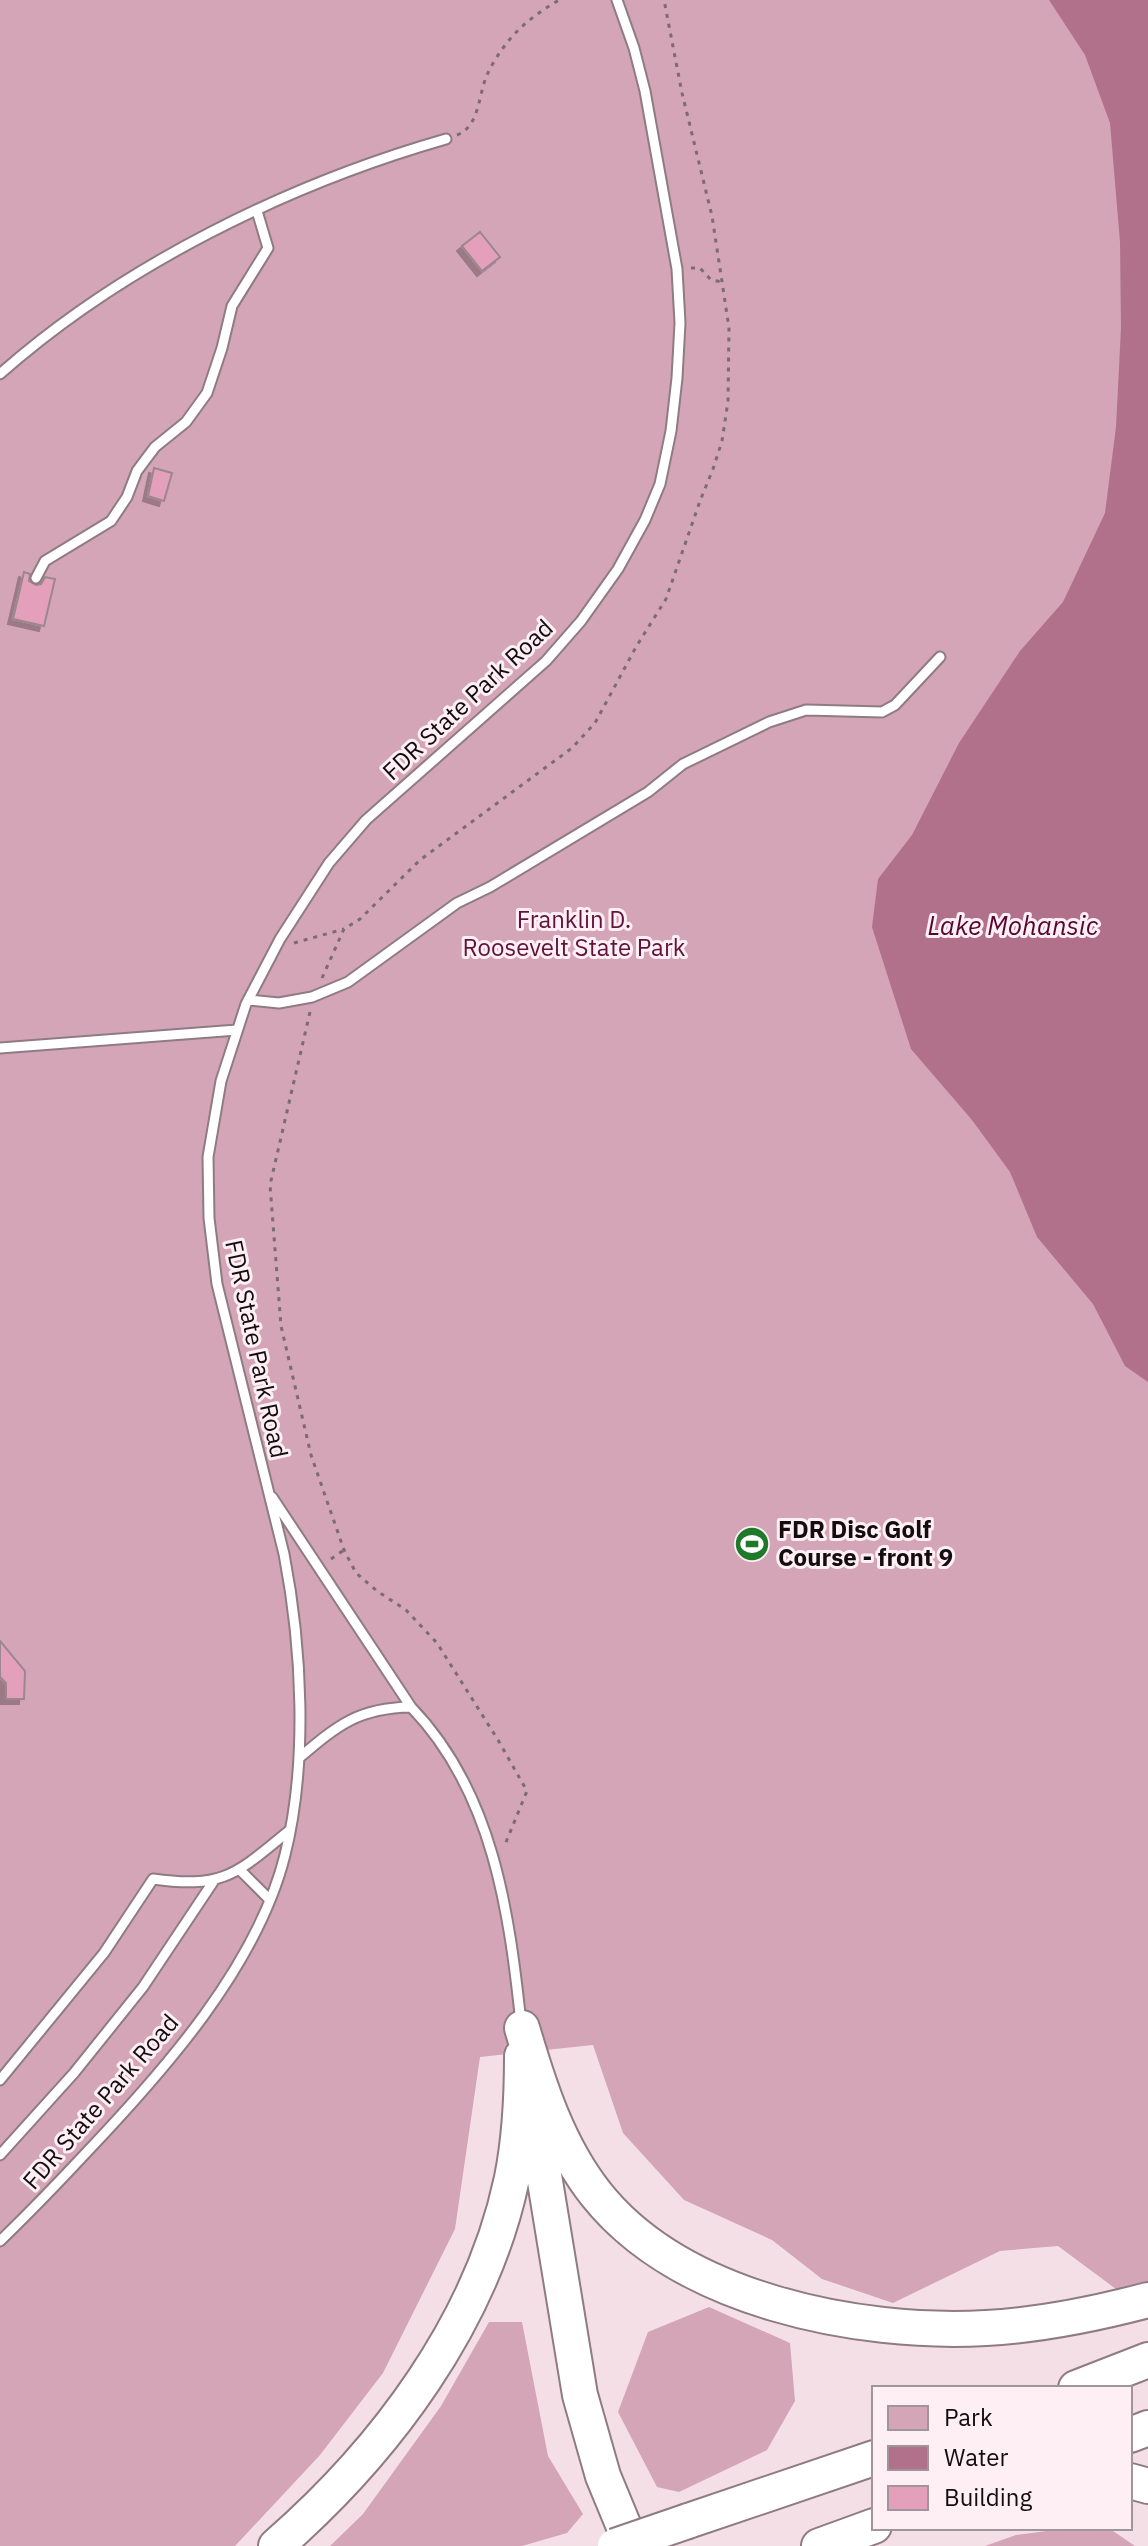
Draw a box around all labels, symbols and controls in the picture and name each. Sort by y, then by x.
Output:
street label: FDR State Park Road [375,612,560,787]
park label: Franklin D. Roosevelt State Park [463,903,686,963]
water label: Lake Mohansic [928,908,1099,942]
street label: FDR State Park Road [218,1237,296,1461]
place label: FDR Disc Golf Course - front 9 [778,1513,953,1573]
sports icon: FDR Disc Golf Course - front 9 [733,1525,771,1563]
street label: FDR State Park Road [15,2007,185,2196]
legend [872,2386,1132,2530]
text: Park [944,2401,993,2433]
text: Water [944,2441,1008,2473]
text: Building [944,2481,1032,2513]

